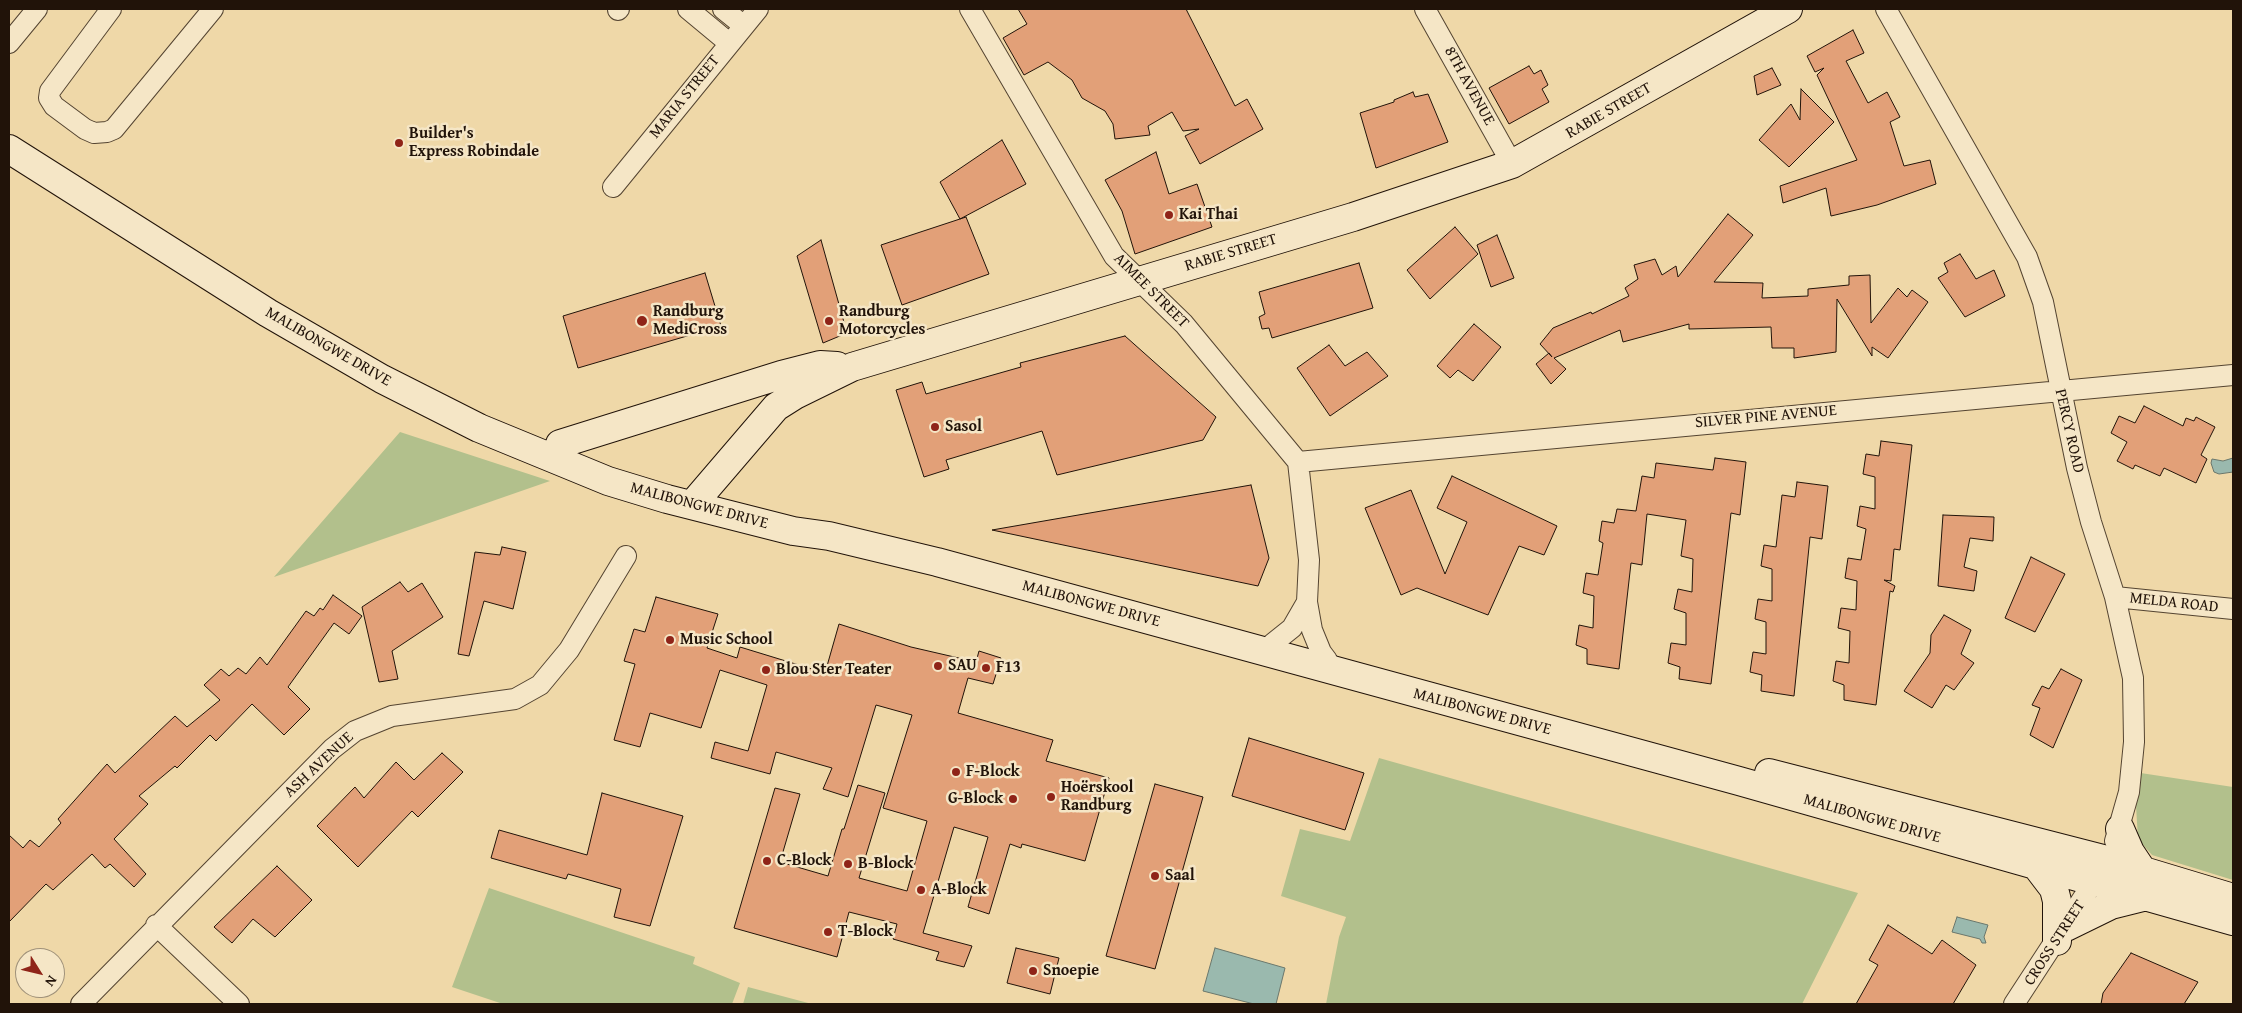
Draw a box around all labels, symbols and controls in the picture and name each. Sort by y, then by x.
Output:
street label: 8TH AVENUE [1440,43,1498,129]
street label: MARIA STREET [646,52,724,142]
street label: RABIE STREET [1563,79,1655,143]
place label: Builder's Express Robindale [409,124,539,162]
marker: Builder's Express Robindale [393,137,405,149]
place label: Kai Thai [1179,205,1238,225]
marker: Kai Thai [1163,209,1175,221]
street label: RABIE STREET [1182,230,1280,276]
street label: AIMEE STREET [1109,249,1193,333]
place label: Randburg MediCross [653,302,727,340]
place label: Randburg Motorcycles [839,302,925,340]
street label: MALIBONGWE DRIVE [262,303,394,391]
marker: Randburg MediCross [635,314,649,328]
marker: Randburg Motorcycles [823,315,835,327]
street label: PERCY ROAD [2050,387,2088,475]
street label: SILVER PINE AVENUE [1694,401,1838,433]
place label: Sasol [945,417,982,437]
marker: Sasol [929,421,941,433]
street label: MALIBONGWE DRIVE [628,478,770,534]
street label: MALIBONGWE DRIVE [1020,576,1162,632]
street label: MELDA ROAD [2129,589,2219,617]
place label: Music School [680,630,773,650]
marker: Music School [664,634,676,646]
place label: SAU [948,656,977,676]
place label: F13 [996,658,1021,678]
place label: Blou Ster Teater [776,660,891,680]
marker: SAU [932,660,944,672]
marker: F13 [980,662,992,674]
marker: Blou Ster Teater [760,664,772,676]
street label: MALIBONGWE DRIVE [1411,684,1553,740]
street label: ASH AVENUE [280,728,358,802]
place label: F-Block [966,762,1020,782]
marker: F-Block [950,766,962,778]
place label: Hoërskool Randburg [1061,778,1133,816]
place label: G-Block [948,789,1003,809]
street label: MALIBONGWE DRIVE [1801,790,1943,848]
marker: Hoërskool Randburg [1045,791,1057,803]
marker: G-Block [1007,793,1019,805]
place label: C-Block [777,851,831,871]
place label: B-Block [858,854,913,874]
marker: C-Block [761,855,773,867]
marker: B-Block [842,858,854,870]
place label: Saal [1165,866,1195,886]
marker: Saal [1149,870,1161,882]
place label: A-Block [931,880,987,900]
marker: A-Block [915,884,927,896]
street label: CROSS STREET [2020,897,2090,989]
place label: T-Block [838,922,893,942]
marker: T-Block [822,926,834,938]
north arrow [15,948,65,998]
place label: Snoepie [1043,961,1099,981]
marker: Snoepie [1027,965,1039,977]
text: N [40,972,62,991]

